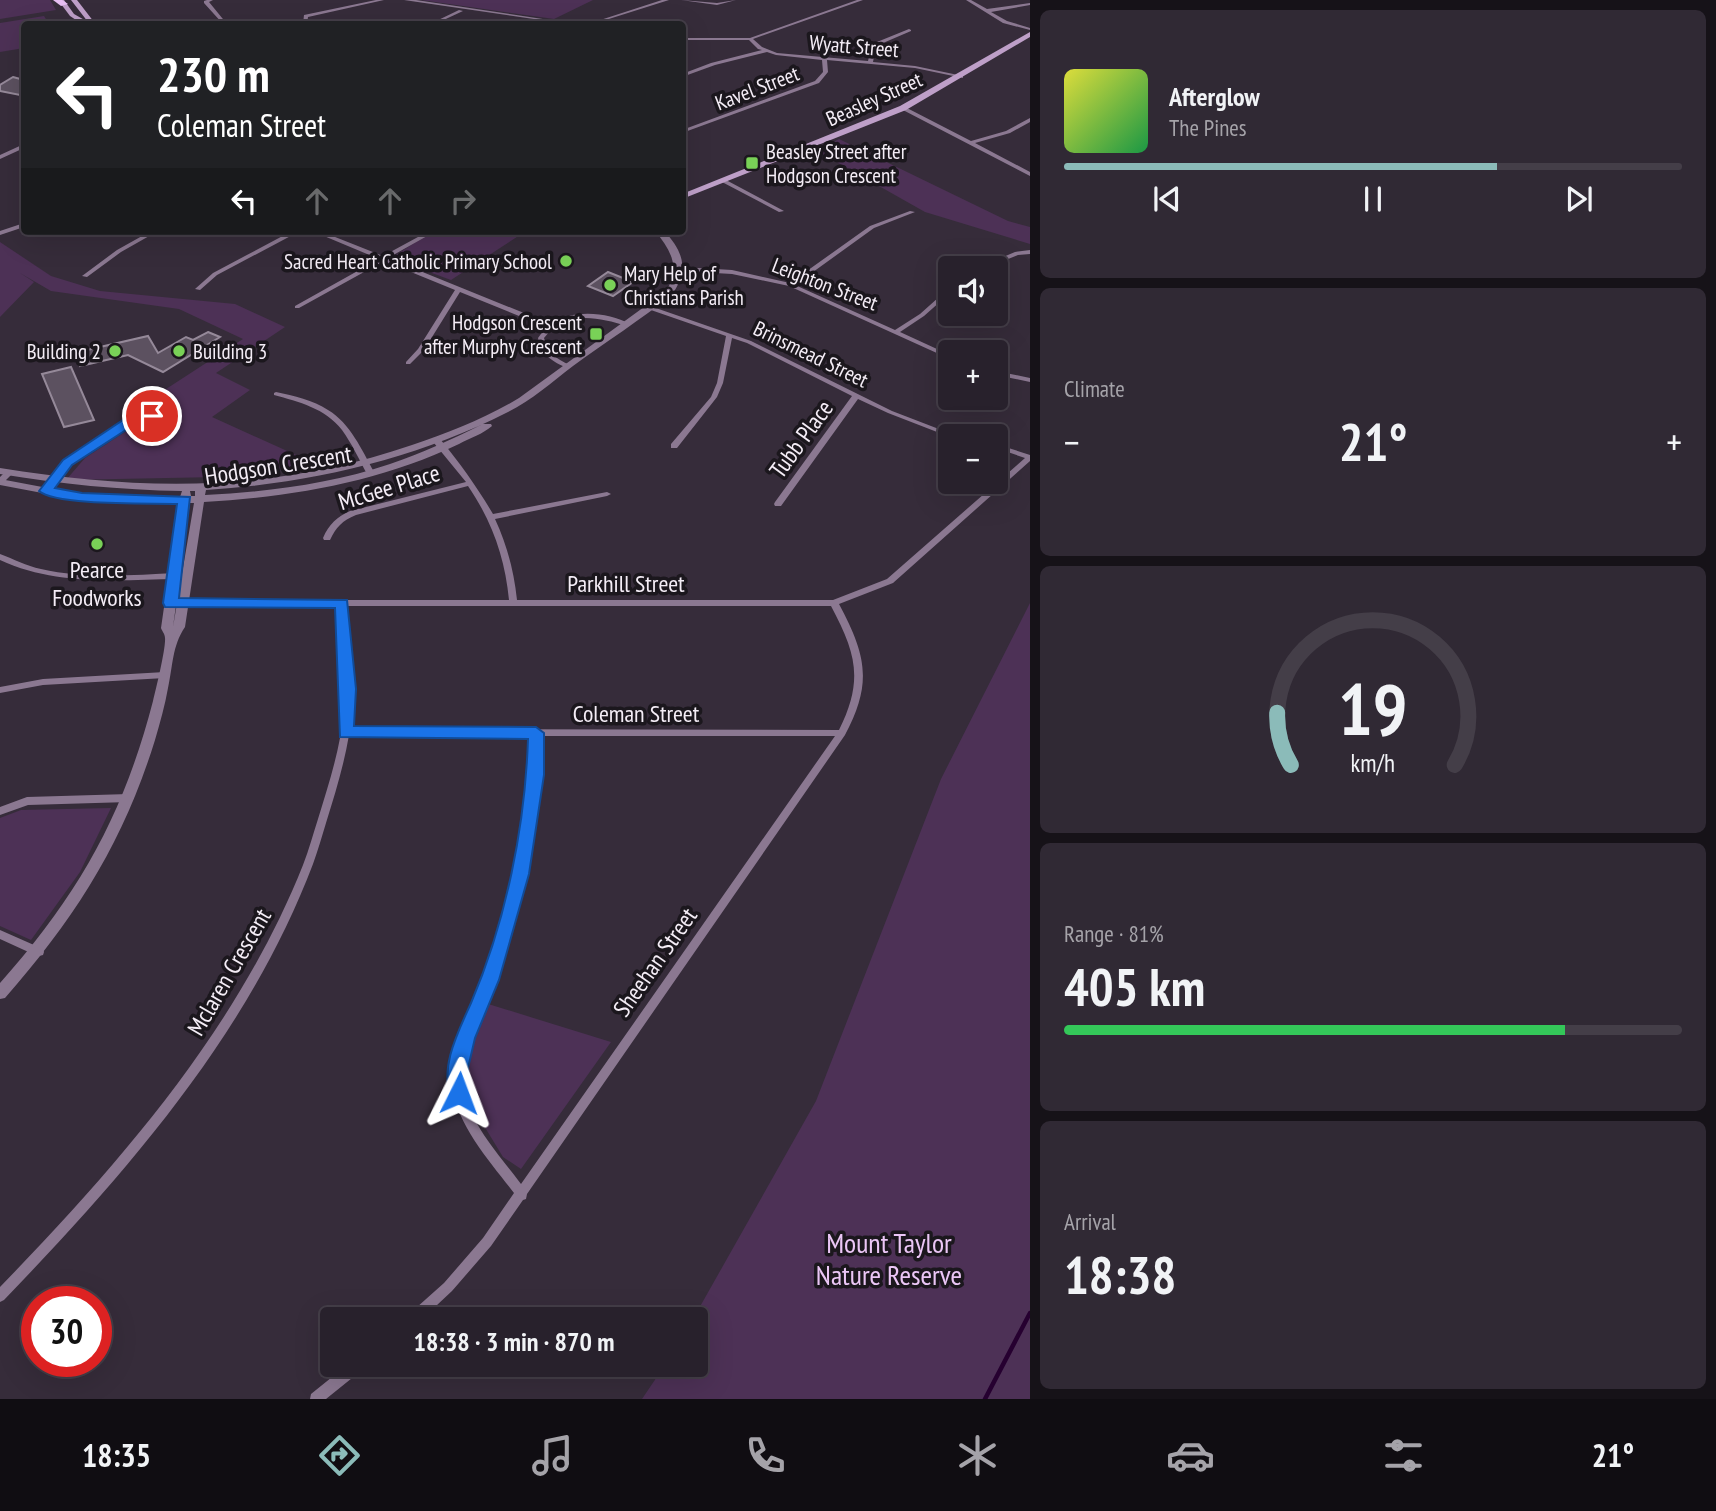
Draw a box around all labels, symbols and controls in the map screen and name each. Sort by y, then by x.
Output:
street label: Wyatt Street [808,29,900,63]
text: 230 m [157,42,270,106]
icon: left [42,49,133,140]
street label: Kavel Street [711,60,803,116]
street label: Beasley Street [822,66,927,132]
text: Afterglow [1169,80,1260,113]
text: Coleman Street [157,104,326,146]
text: The Pines [1169,113,1247,142]
place label: Beasley Street after Hodgson Crescent [766,138,907,189]
marker: Beasley Street after Hodgson Crescent [744,155,760,171]
icon: previous [1148,180,1186,218]
icon: pause [1354,180,1392,218]
icon: next [1560,180,1598,218]
icon: left [225,182,263,220]
icon: ahead [298,182,336,220]
icon: ahead [371,182,409,220]
icon: right [444,182,482,220]
place label: Sacred Heart Catholic Primary School [284,248,552,275]
street label: Leighton Street [768,251,882,317]
marker: Sacred Heart Catholic Primary School [558,253,574,269]
map controls [938,256,1008,494]
button: sound [938,256,1008,326]
place label: Mary Help of Christians Parish [624,260,744,311]
marker: Mary Help of Christians Parish [602,277,618,293]
place label: Hodgson Crescent after Murphy Crescent [424,309,582,360]
street label: Brinsmead Street [749,315,873,393]
marker: Hodgson Crescent after Murphy Crescent [588,326,604,342]
place label: Building 2 [27,338,101,365]
place label: Building 3 [193,338,267,365]
button: + [938,340,1008,410]
marker: Building 2 [107,343,123,359]
marker: Building 3 [171,343,187,359]
text: Climate [1064,374,1125,403]
pin [122,386,182,446]
street label: Tubb Place [762,394,840,484]
icon: arrive [133,397,171,435]
text: 21° [1339,408,1407,475]
text: − [1064,417,1080,466]
text: + [1666,417,1682,466]
button: − [938,424,1008,494]
street label: Hodgson Crescent [202,438,354,492]
street label: McGee Place [335,457,443,517]
marker: Pearce Foodworks [89,536,105,552]
place label: Pearce Foodworks [52,554,142,613]
street label: Parkhill Street [567,568,685,599]
text: 19 [1338,662,1408,756]
street label: Coleman Street [573,698,700,729]
text: km/h [1351,747,1395,779]
street label: Sheehan Street [606,901,704,1022]
street label: Mclaren Crescent [180,903,278,1041]
text: Range · 81% [1064,919,1164,948]
text: 405 km [1064,953,1205,1020]
position arrow [422,1056,496,1130]
text: Arrival [1064,1207,1116,1236]
park label: Mount Taylor Nature Reserve [816,1224,962,1293]
text: 18:38 [1064,1241,1176,1308]
speed limit sign: 30 [21,1286,112,1377]
text: 18:38 · 3 min · 870 m [414,1325,614,1358]
icon: directions [315,1431,364,1480]
icon: music [528,1431,577,1480]
icon: phone [741,1431,790,1480]
icon: climate [953,1431,1002,1480]
icon: car [1166,1431,1215,1480]
icon: filters [1379,1431,1428,1480]
text: 18:35 [82,1434,151,1476]
text: 21° [1592,1434,1634,1476]

